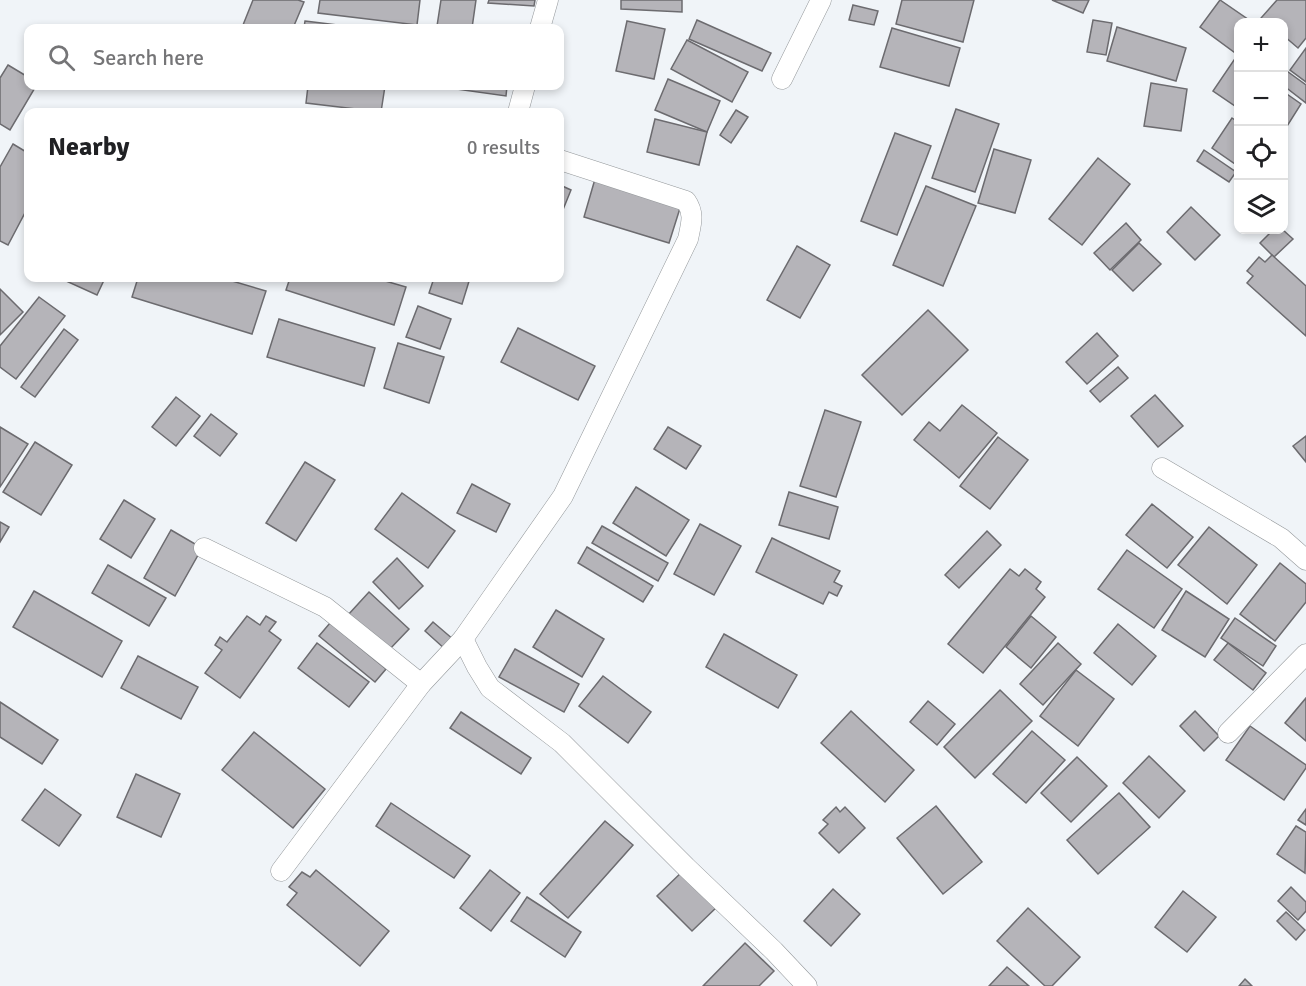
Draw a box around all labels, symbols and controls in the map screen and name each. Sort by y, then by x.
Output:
map controls [1234,18,1288,234]
button: + [1234,18,1288,72]
search box [24,24,564,90]
icon: search [45,41,78,74]
text: Search here [93,44,204,71]
button: − [1234,72,1288,126]
button: locate [1234,126,1288,180]
text: Nearby [48,131,129,163]
text: 0 results [467,135,540,160]
button: layers [1234,180,1288,234]

